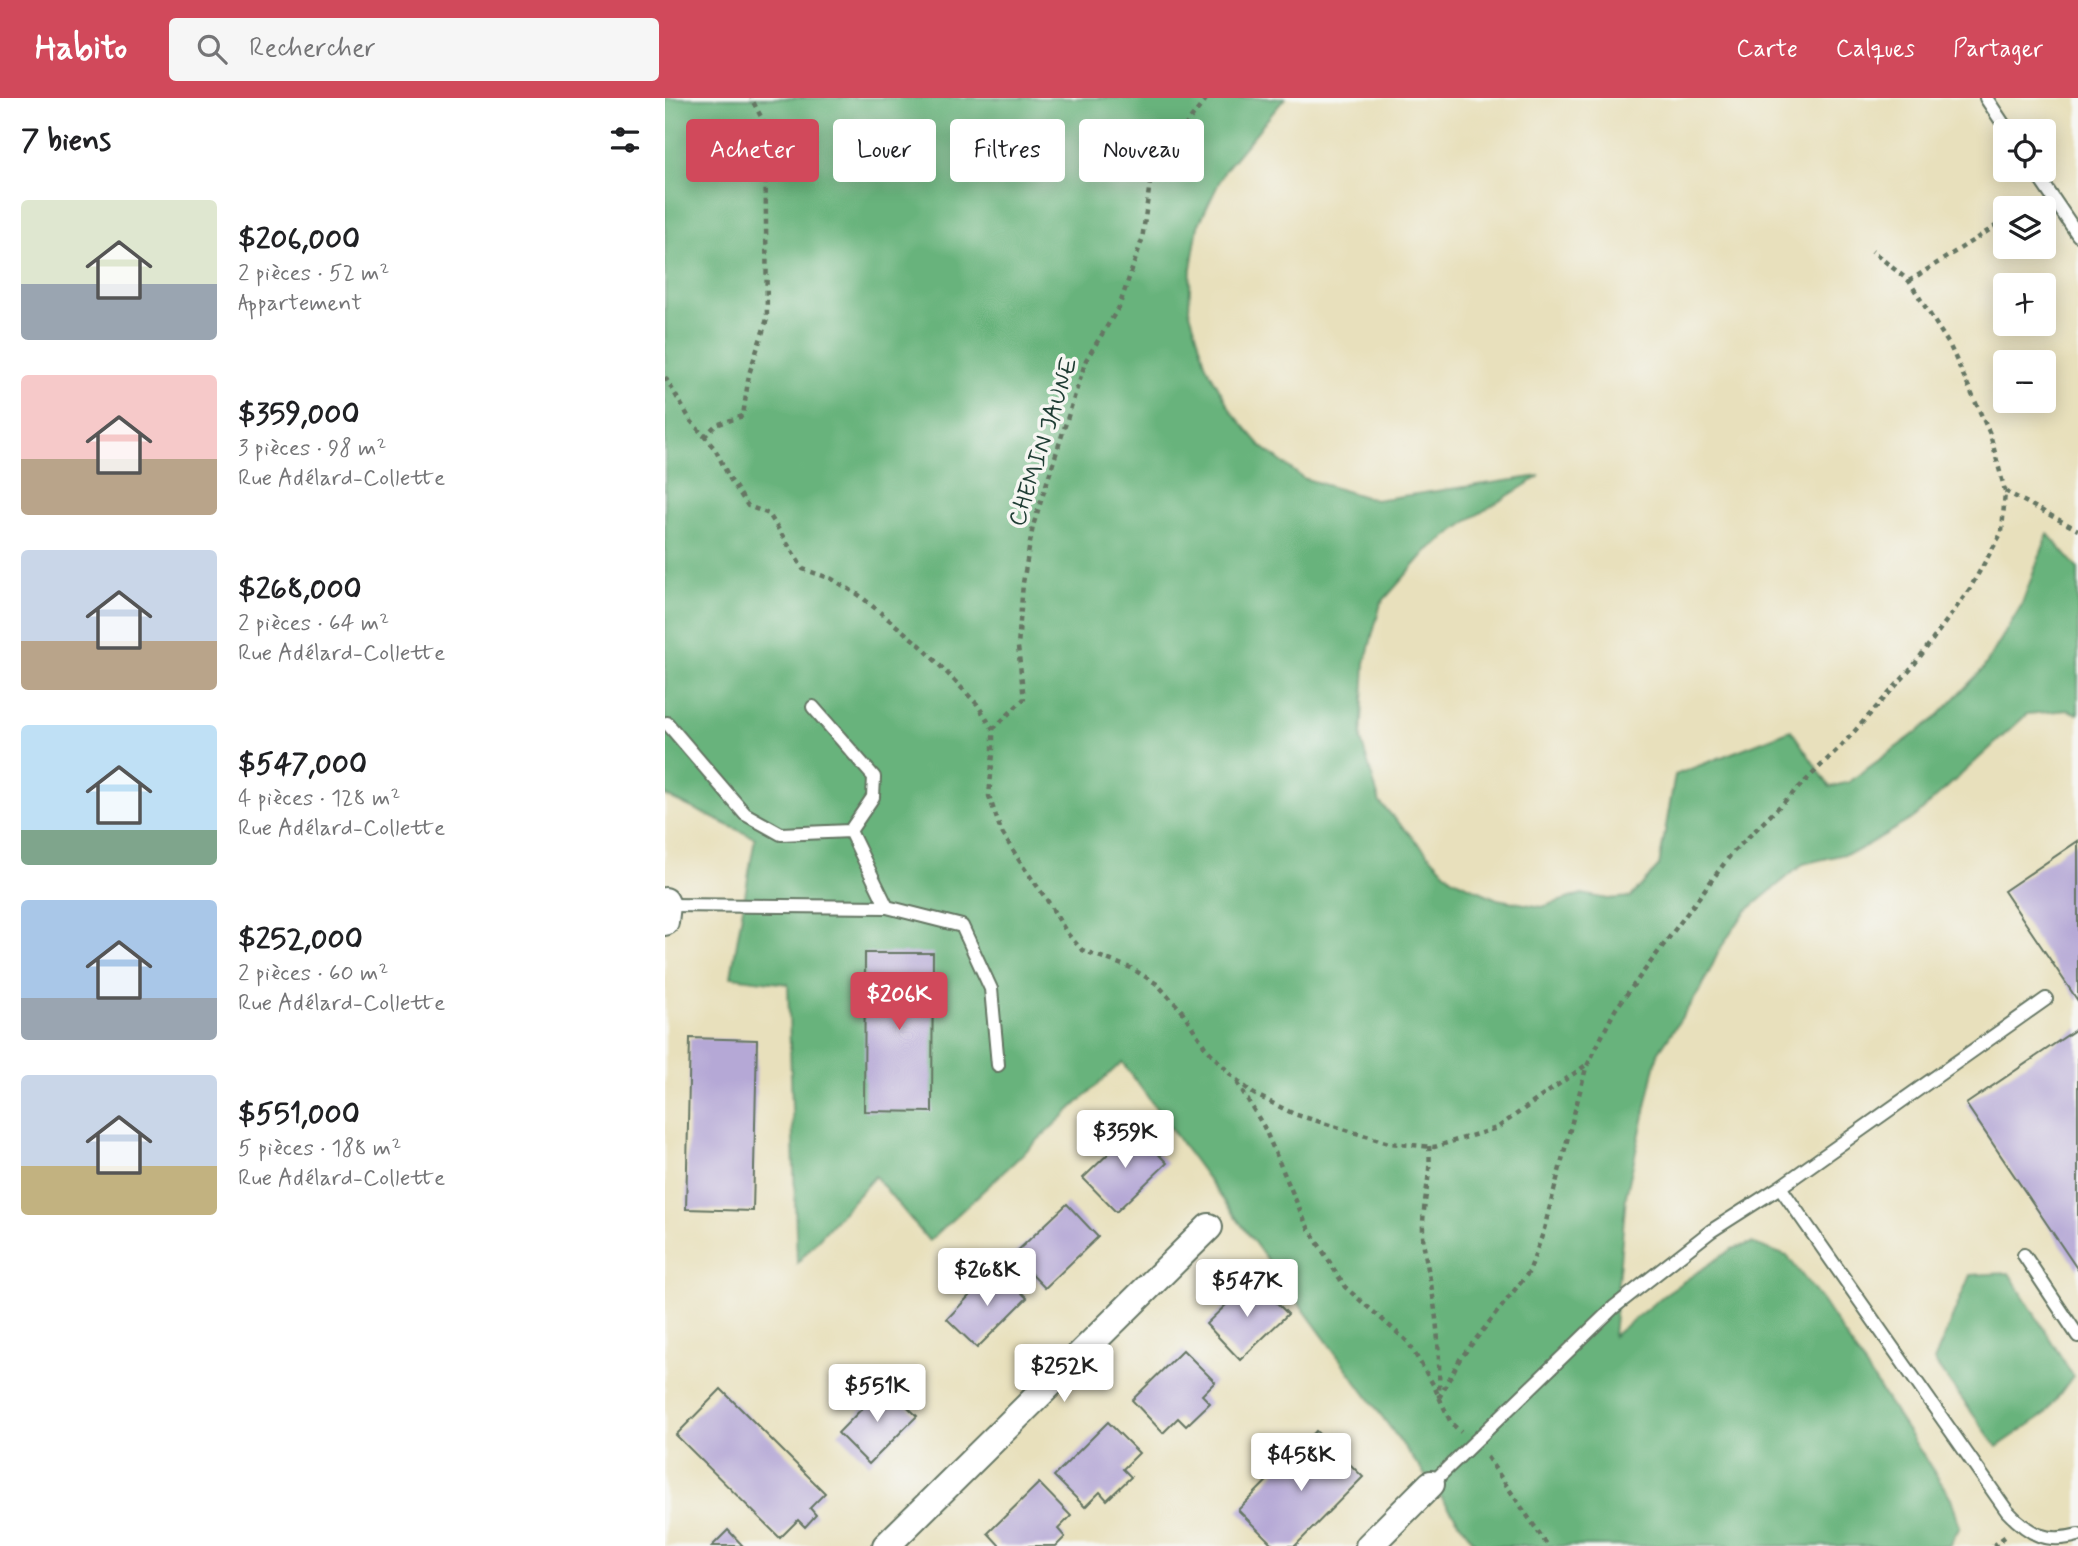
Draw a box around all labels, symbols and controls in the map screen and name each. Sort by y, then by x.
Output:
search box [169,18,659,81]
text: Habito [35,27,127,71]
icon: search [193,30,231,68]
text: Rechercher [249,32,376,66]
text: Carte [1736,34,1798,65]
text: Calques [1836,34,1915,65]
text: Partager [1953,34,2043,65]
chip: Acheter [686,119,819,182]
chip: Louer [833,119,936,182]
chip: Filtres [950,119,1065,182]
chip: Nouveau [1079,119,1204,182]
map controls [1993,119,2056,413]
button: locate [1993,119,2056,182]
text: 7 biens [21,121,111,160]
icon: filters [606,121,644,159]
button: layers [1993,196,2056,259]
text: $206,000 [238,220,360,259]
icon: home [77,228,161,312]
text: 2 pièces · 52 m² [238,259,389,289]
button: + [1993,273,2056,336]
text: Appartement [238,289,362,319]
button: − [1993,350,2056,413]
street label: CHEMIN JAUNE [1002,354,1086,530]
text: $359,000 [238,395,359,434]
icon: home [77,403,161,487]
text: 3 pièces · 98 m² [238,434,387,464]
text: Rue Adélard-Collette [238,464,445,494]
text: $268,000 [238,570,362,609]
icon: home [77,578,161,662]
text: 2 pièces · 64 m² [238,609,389,639]
text: Rue Adélard-Collette [238,639,445,669]
text: $547,000 [238,745,367,784]
icon: home [77,753,161,837]
text: 4 pièces · 128 m² [238,784,401,814]
text: Rue Adélard-Collette [238,814,445,844]
text: $252,000 [238,920,363,959]
icon: home [77,928,161,1012]
text: 2 pièces · 60 m² [238,959,388,989]
pin: $206K [850,972,948,1032]
text: $206K [866,980,932,1010]
text: Rue Adélard-Collette [238,989,445,1019]
text: $551,000 [238,1095,360,1134]
icon: home [77,1103,161,1187]
pin: $359K [1076,1110,1174,1170]
text: $359K [1093,1118,1157,1148]
text: 5 pièces · 188 m² [238,1134,401,1164]
text: Rue Adélard-Collette [238,1164,445,1194]
pin: $268K [938,1248,1036,1308]
text: $268K [954,1256,1020,1286]
pin: $547K [1198,1260,1296,1319]
text: $547K [1212,1267,1282,1297]
pin: $252K [1015,1344,1113,1404]
text: $252K [1031,1352,1098,1382]
pin: $551K [828,1364,926,1424]
text: $551K [845,1372,909,1402]
pin: $458K [1252,1434,1350,1493]
text: $458K [1267,1441,1335,1471]

